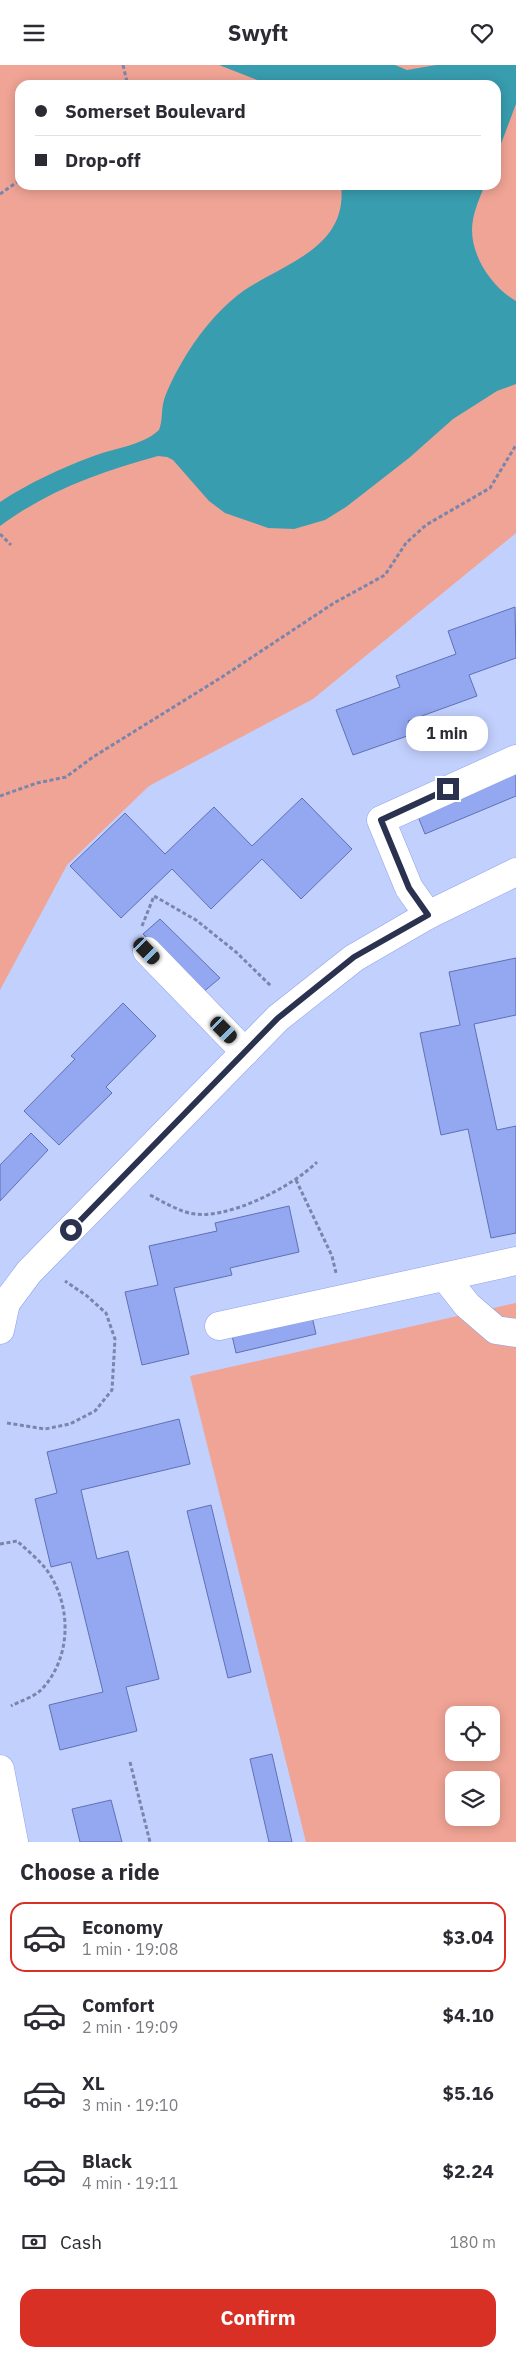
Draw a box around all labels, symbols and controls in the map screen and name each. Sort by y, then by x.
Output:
text: Swyft [228,18,288,47]
icon: menu [20,19,48,47]
icon: heart [468,19,496,47]
text: Somerset Boulevard [65,99,246,123]
text: Drop-off [65,148,141,172]
callout: 1 min [407,717,489,751]
text: 1 min [426,723,468,743]
route end [437,778,459,800]
car [131,935,162,967]
car [208,1014,239,1046]
route start [60,1219,82,1241]
map controls [445,1706,500,1826]
button: locate [445,1706,500,1761]
button: layers [445,1771,500,1826]
text: Choose a ride [20,1857,160,1886]
icon: car [22,1915,67,1960]
text: Economy [82,1915,163,1939]
text: $3.04 [442,1925,494,1949]
text: 1 min · 19:08 [82,1939,178,1959]
icon: car [22,1993,67,2038]
text: Comfort [82,1993,155,2017]
text: $4.10 [442,2003,494,2027]
text: 2 min · 19:09 [82,2017,178,2037]
icon: car [22,2071,67,2116]
text: XL [82,2071,105,2095]
text: $5.16 [442,2081,494,2105]
text: 3 min · 19:10 [82,2095,178,2115]
icon: car [22,2149,67,2194]
text: Black [82,2149,132,2173]
text: $2.24 [442,2159,494,2183]
text: 4 min · 19:11 [82,2173,178,2193]
icon: cash [20,2228,48,2256]
text: Cash [60,2230,102,2254]
text: 180 m [449,2232,496,2252]
button: Confirm [20,2289,496,2347]

